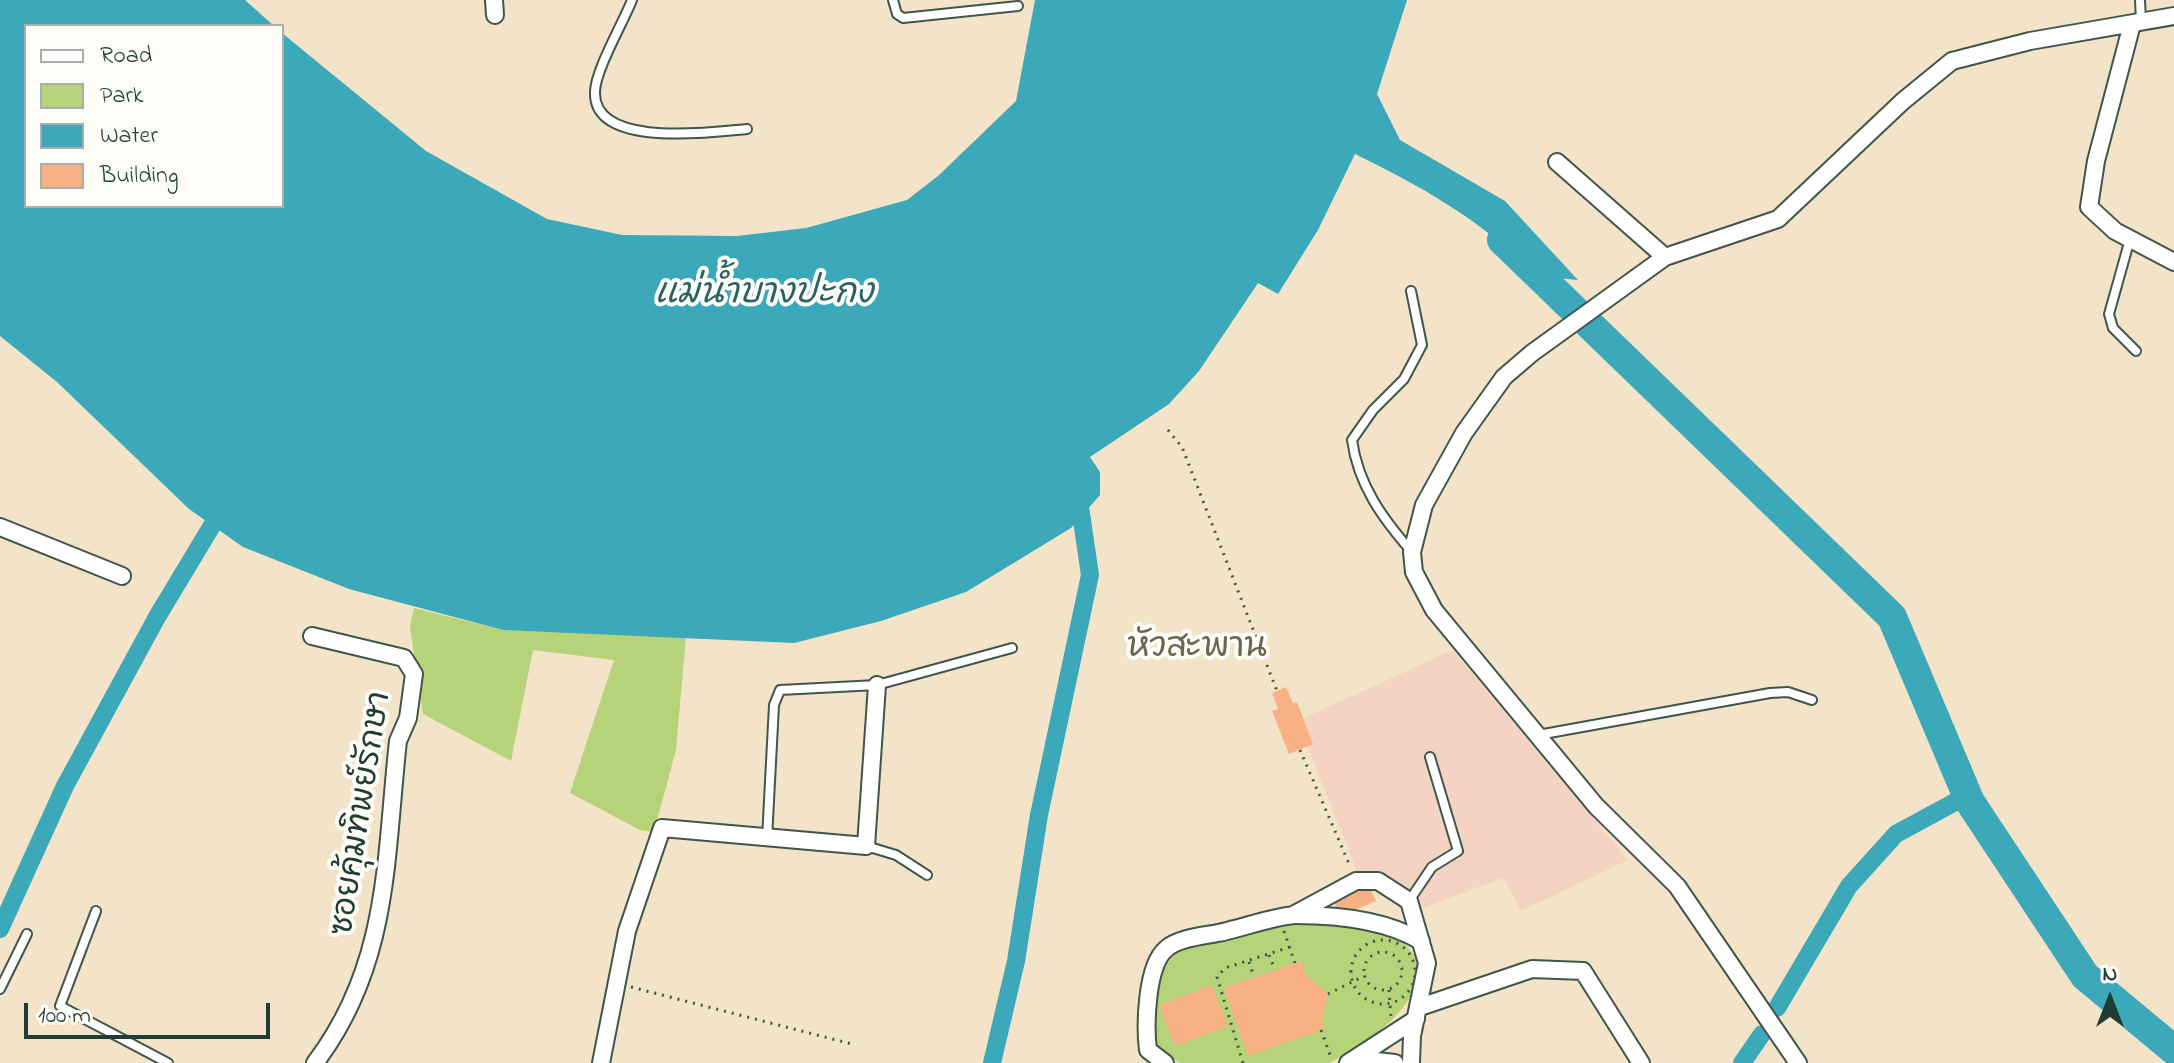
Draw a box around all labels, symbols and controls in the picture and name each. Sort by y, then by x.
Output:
legend [24,24,284,208]
text: Road [100,39,152,74]
text: Park [100,79,143,114]
text: Water [100,119,158,154]
text: Building [100,159,179,194]
water label: แม่น้ำบางปะกง [655,276,873,316]
district label: หัวสะพาน [1127,630,1267,670]
street label: ซอยคุ้มทิพย์รักษา [326,689,402,939]
north arrow [2070,959,2150,1039]
text: N [2103,959,2117,991]
scale bar [28,987,274,1037]
text: 100 m [38,999,91,1034]

